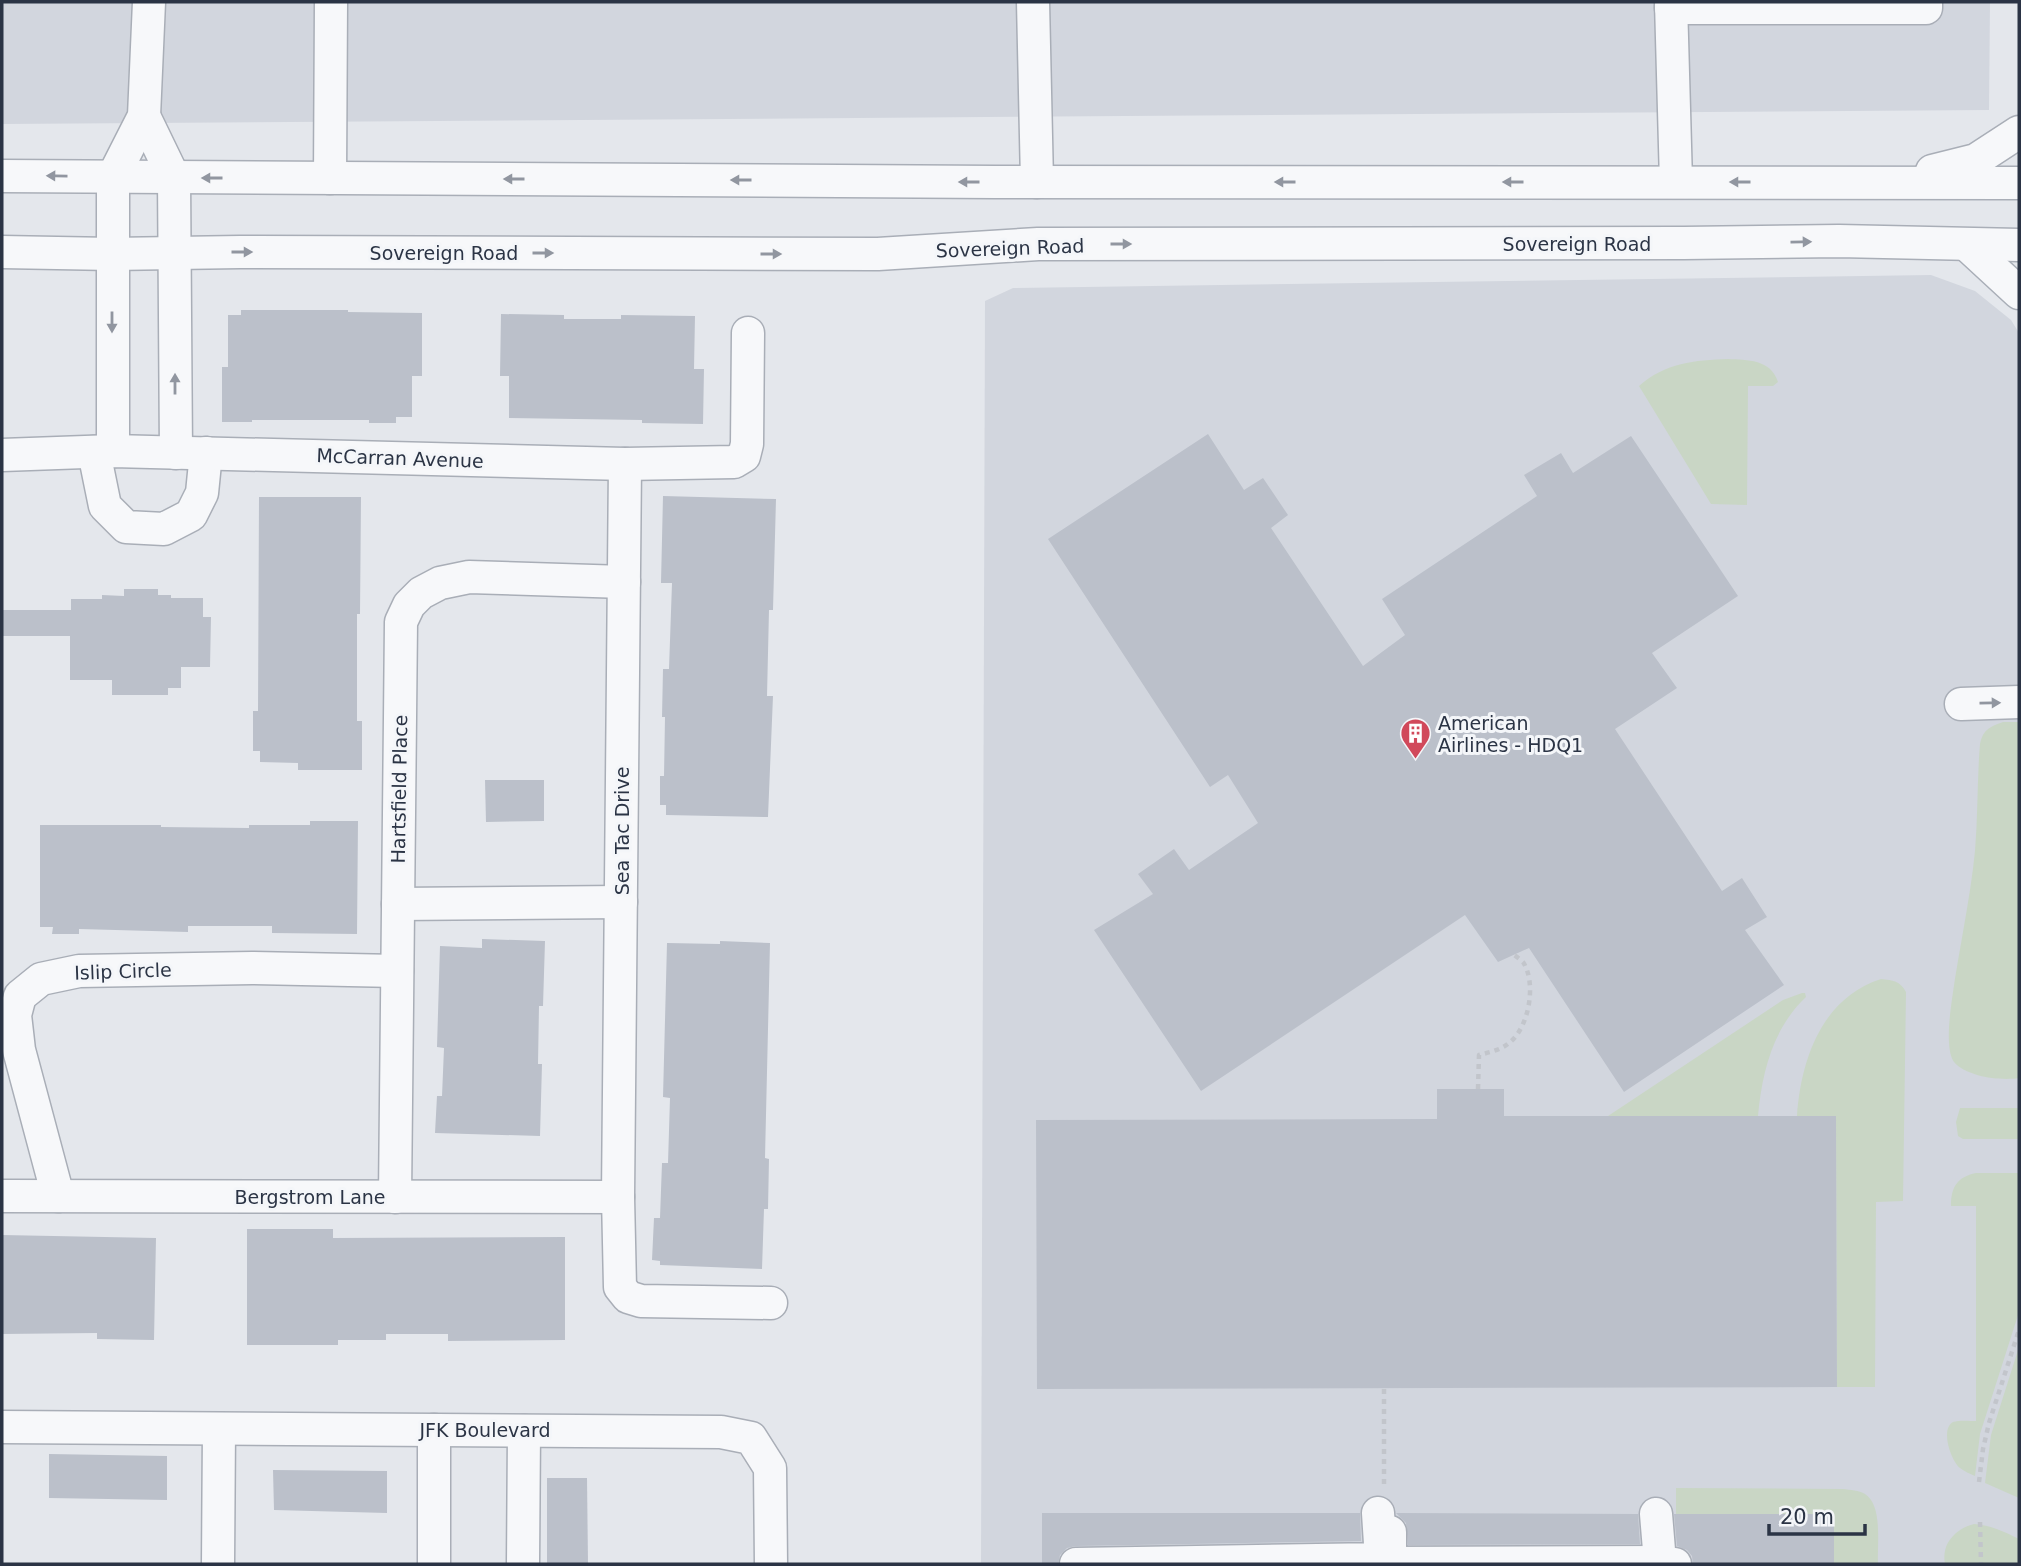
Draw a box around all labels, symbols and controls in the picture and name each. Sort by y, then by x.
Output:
one-way arrow [46,170,68,182]
one-way arrow [201,172,223,184]
one-way arrow [502,173,524,185]
one-way arrow [730,175,752,186]
one-way arrow [957,176,979,188]
one-way arrow [1274,176,1296,188]
one-way arrow [1501,176,1523,188]
one-way arrow [1729,176,1751,188]
street label: Sovereign Road [1503,233,1651,255]
street label: Sovereign Road [935,234,1085,262]
one-way arrow [1790,236,1812,248]
one-way arrow [1110,238,1132,250]
street label: Sovereign Road [370,242,518,264]
one-way arrow [232,246,254,258]
one-way arrow [533,247,555,259]
one-way arrow [760,248,782,260]
one-way arrow [106,311,118,333]
one-way arrow [169,373,181,395]
street label: McCarran Avenue [316,444,484,472]
one-way arrow [1979,697,2001,709]
place label: American Airlines - HDQ1 [1438,712,1583,756]
street label: Hartsfield Place [387,714,411,864]
building icon: American Airlines - HDQ1 [1398,717,1432,761]
street label: Sea Tac Drive [611,767,633,895]
street label: Islip Circle [74,958,172,984]
street label: Bergstrom Lane [234,1186,386,1208]
street label: JFK Boulevard [418,1419,551,1441]
scale bar [1769,1492,1865,1536]
text: 20 m [1780,1505,1834,1529]

